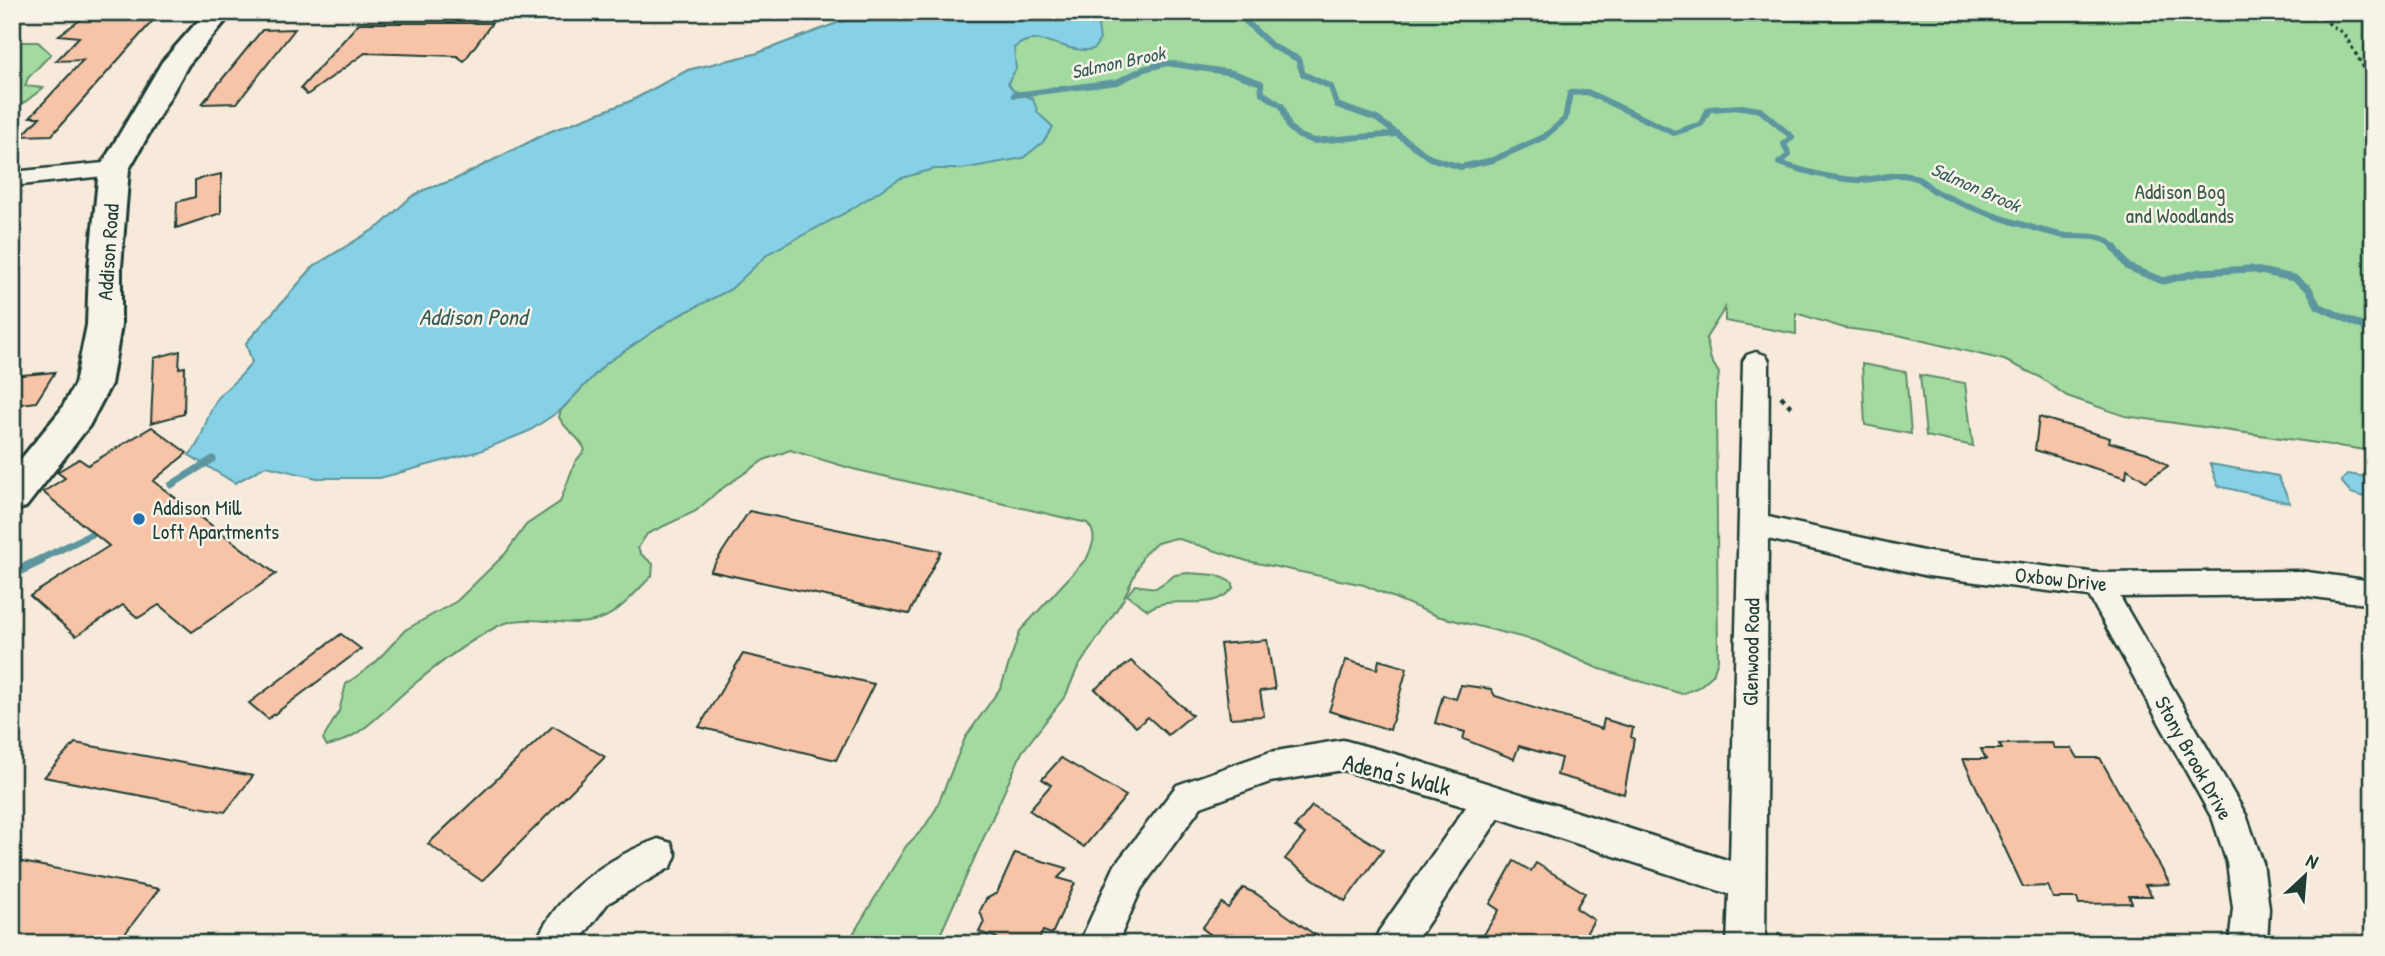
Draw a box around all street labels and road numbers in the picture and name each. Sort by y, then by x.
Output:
street label: Addison Road [90,203,126,301]
street label: Oxbow Drive [2014,560,2108,598]
street label: Glenwood Road [1736,598,1766,706]
street label: Stony Brook Drive [2148,691,2240,825]
street label: Adena's Walk [1340,745,1454,803]

